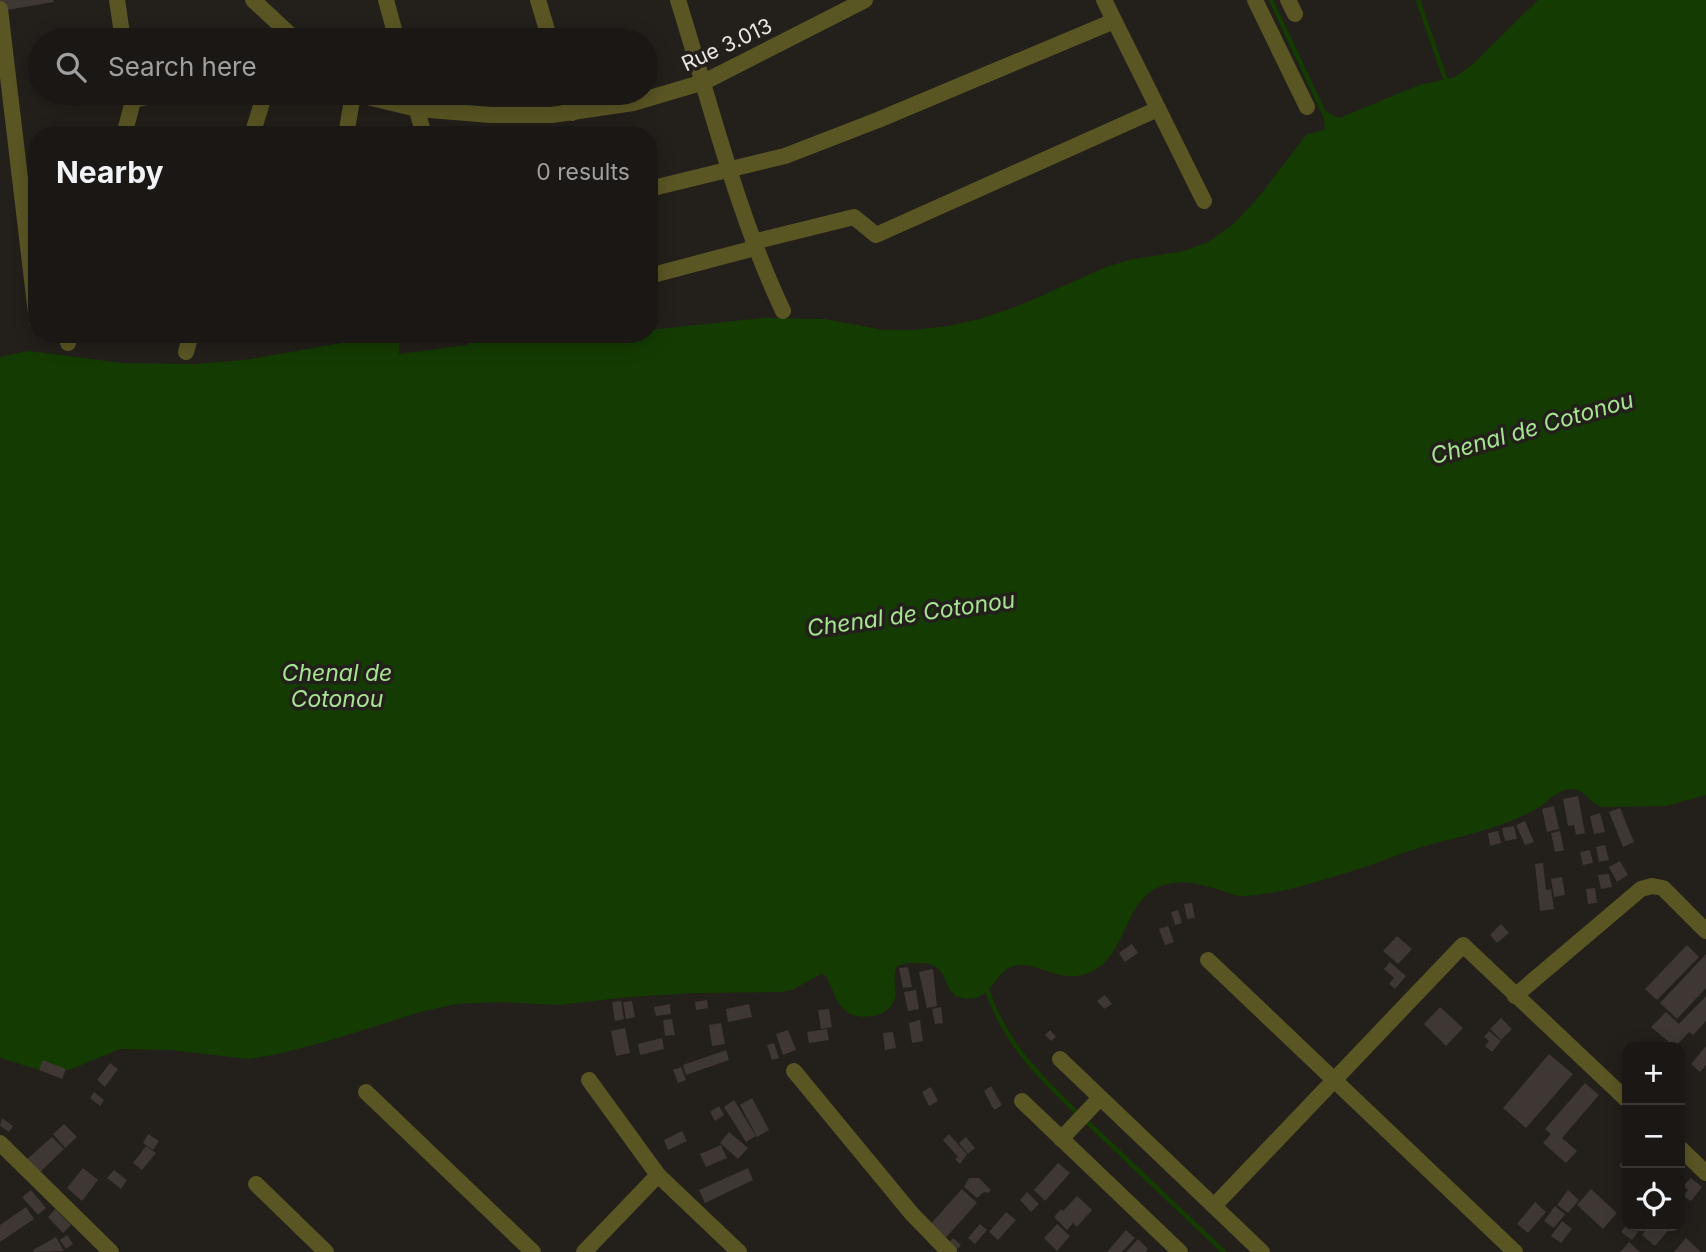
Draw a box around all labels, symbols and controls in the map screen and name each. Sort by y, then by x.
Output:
street label: Rue 3.013 [678,13,776,76]
search box [28,28,658,105]
icon: search [52,48,90,86]
text: Search here [108,51,257,82]
text: Nearby [56,154,164,190]
text: 0 results [536,158,630,186]
water label: Chenal de Cotonou [1427,386,1637,470]
water label: Chenal de Cotonou [805,586,1017,642]
water label: Chenal de Cotonou [282,659,392,713]
map controls [1622,1042,1685,1231]
button: + [1622,1042,1685,1105]
button: − [1622,1105,1685,1168]
button: locate [1622,1168,1685,1231]

